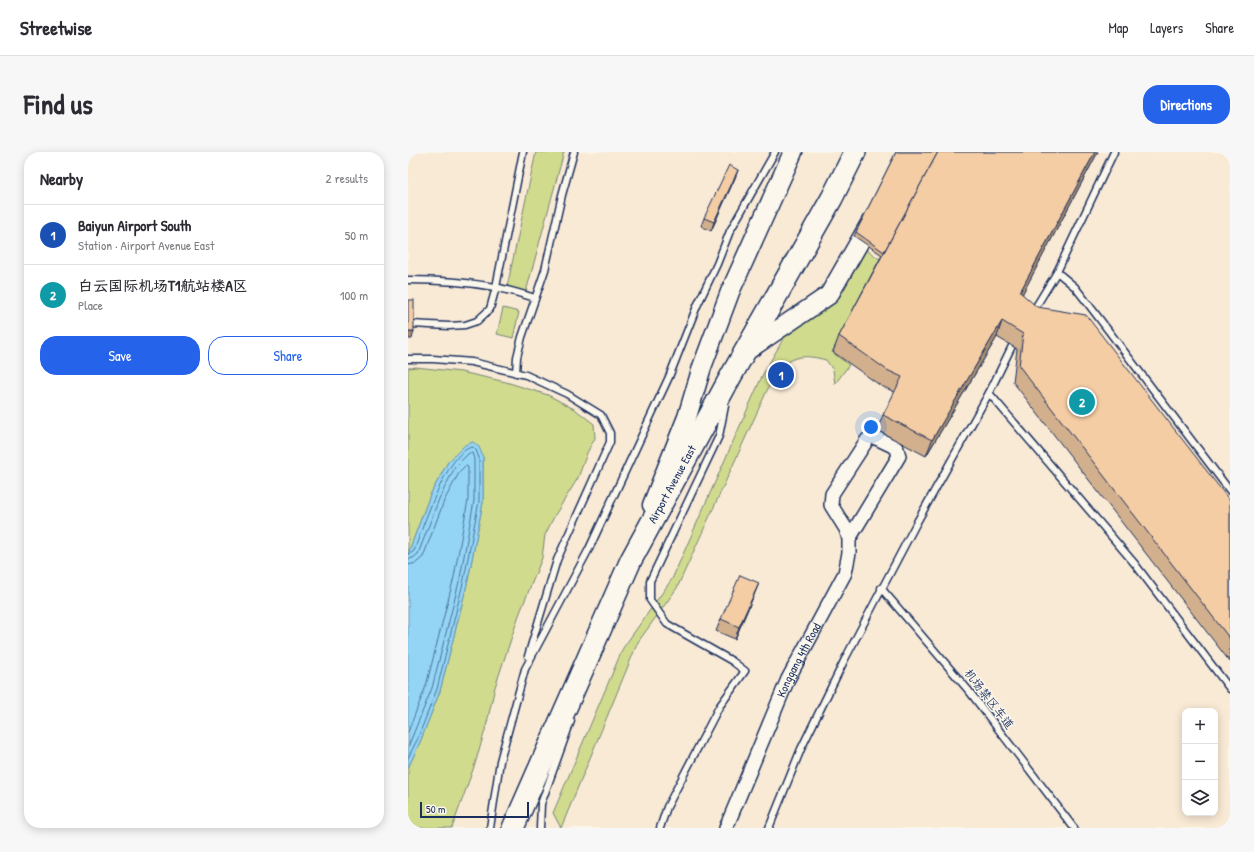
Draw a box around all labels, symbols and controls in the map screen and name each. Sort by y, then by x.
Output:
text: Streetwise [20,15,92,41]
text: Map [1108,18,1128,37]
text: Layers [1150,18,1183,37]
text: Share [1205,18,1234,37]
text: Find us [24,85,93,123]
button: Directions [1143,85,1230,124]
text: Nearby [40,167,83,190]
text: 2 results [326,169,368,187]
text: Baiyun Airport South [78,215,191,236]
text: 1 [51,226,55,244]
text: 50 m [345,226,368,244]
text: Station · Airport Avenue East [78,236,214,254]
text: 白云国际机场T1航站楼A区 [78,275,248,296]
text: 2 [50,286,56,304]
text: 100 m [340,286,368,304]
text: Place [78,296,103,314]
button: Save [40,336,200,375]
button: Share [208,336,368,375]
pin: 1 [768,360,794,390]
pin: 2 [1069,387,1095,417]
your location [861,417,881,437]
street label: Airport Avenue East [644,441,700,526]
street label: Konggang 4th Road [772,619,825,700]
street label: 机场禁区车道 [961,665,1018,732]
map controls [1182,708,1218,816]
button: + [1182,708,1218,744]
button: − [1182,744,1218,780]
button: layers [1182,780,1218,816]
scale bar [420,800,529,819]
text: 50 m [426,802,446,816]

